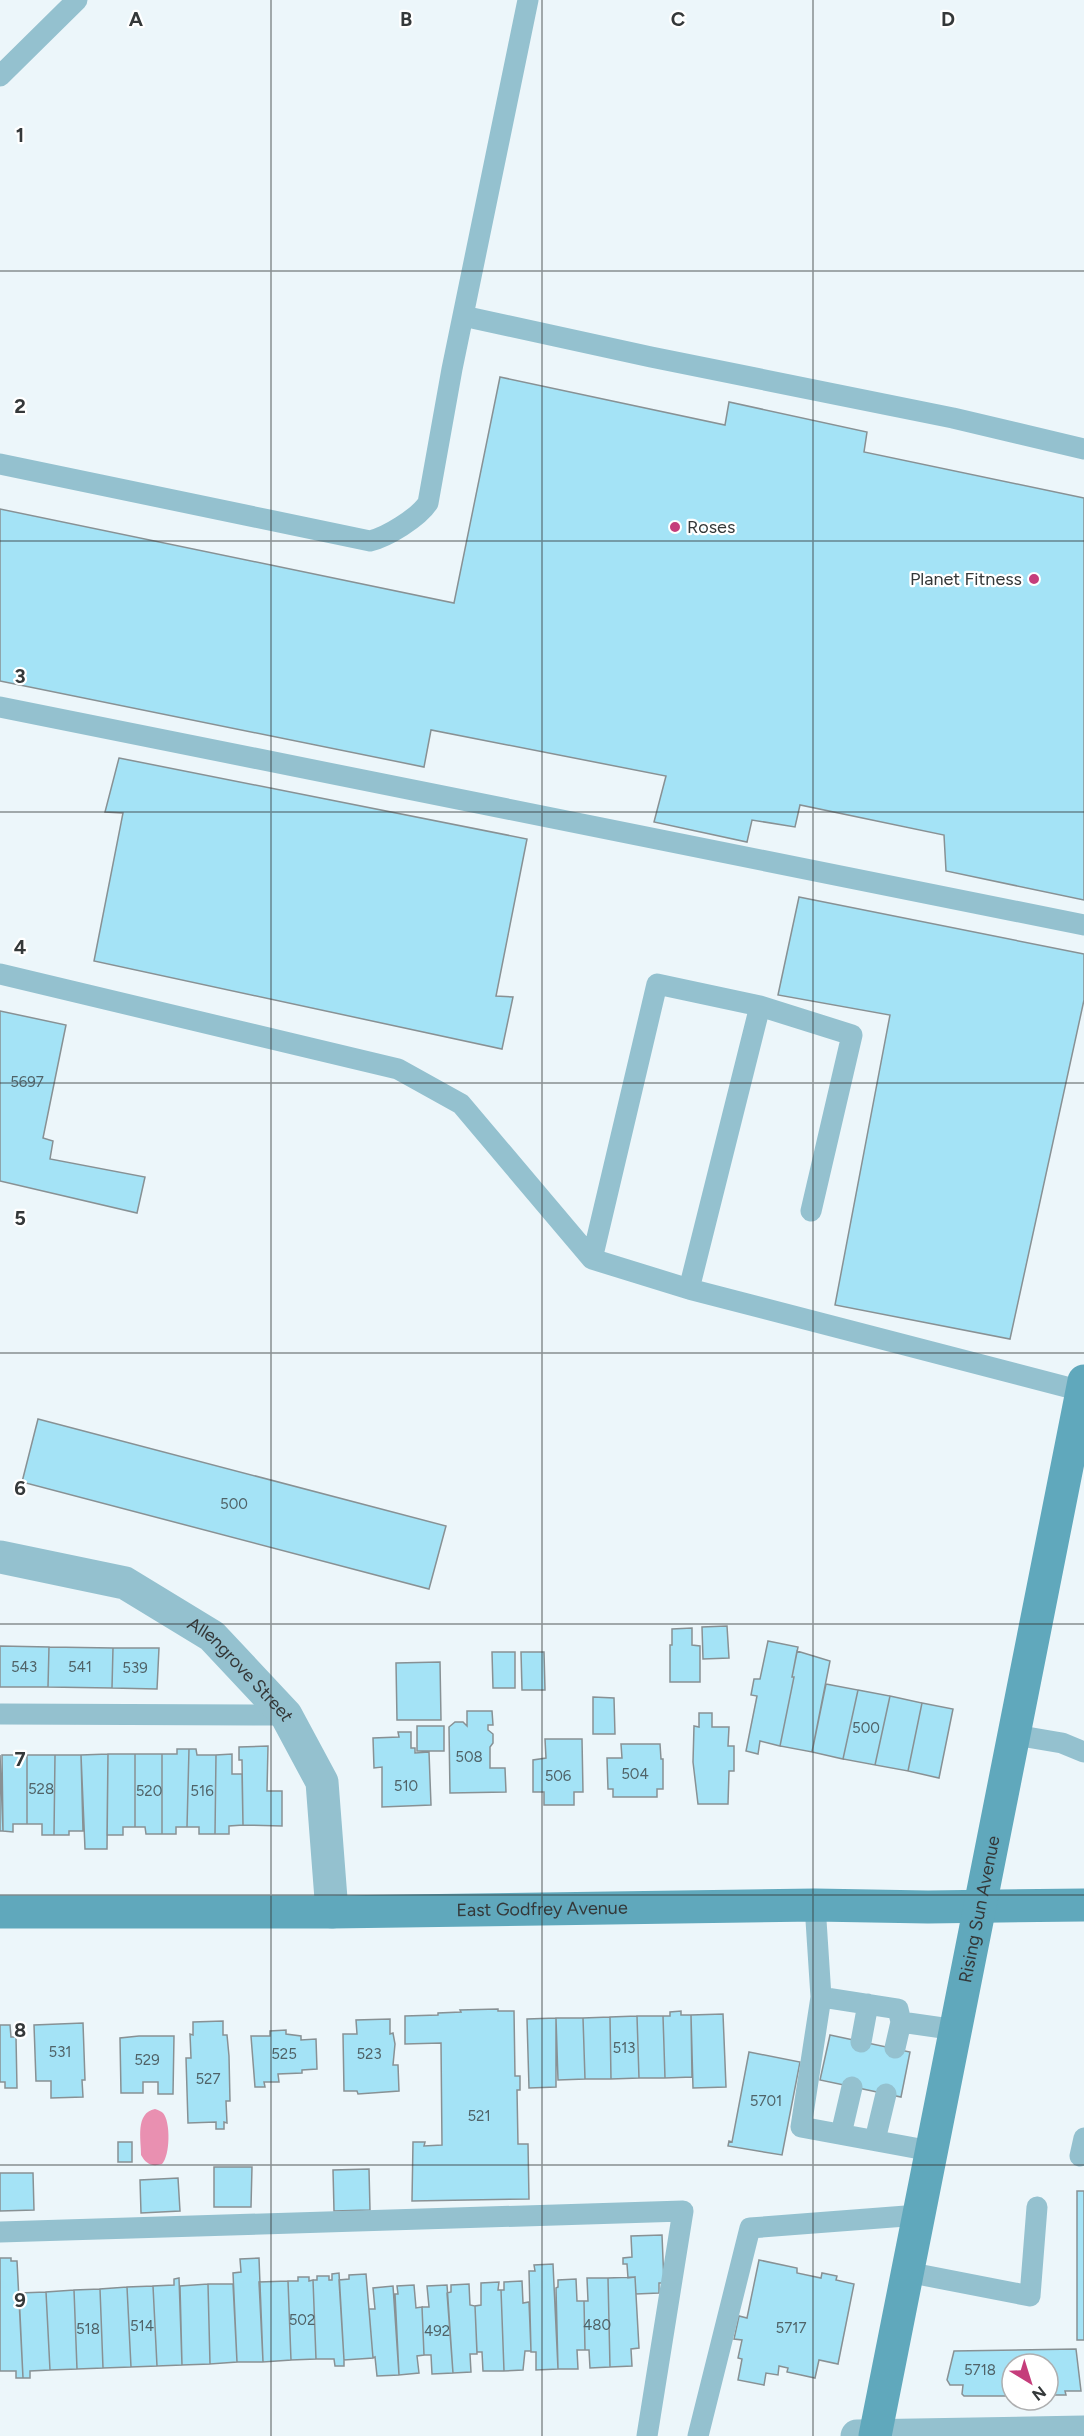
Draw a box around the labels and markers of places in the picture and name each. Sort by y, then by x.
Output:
place label: Roses [687,516,735,538]
marker: Roses [668,520,682,534]
place label: Planet Fitness [910,568,1022,590]
marker: Planet Fitness [1027,572,1041,586]

